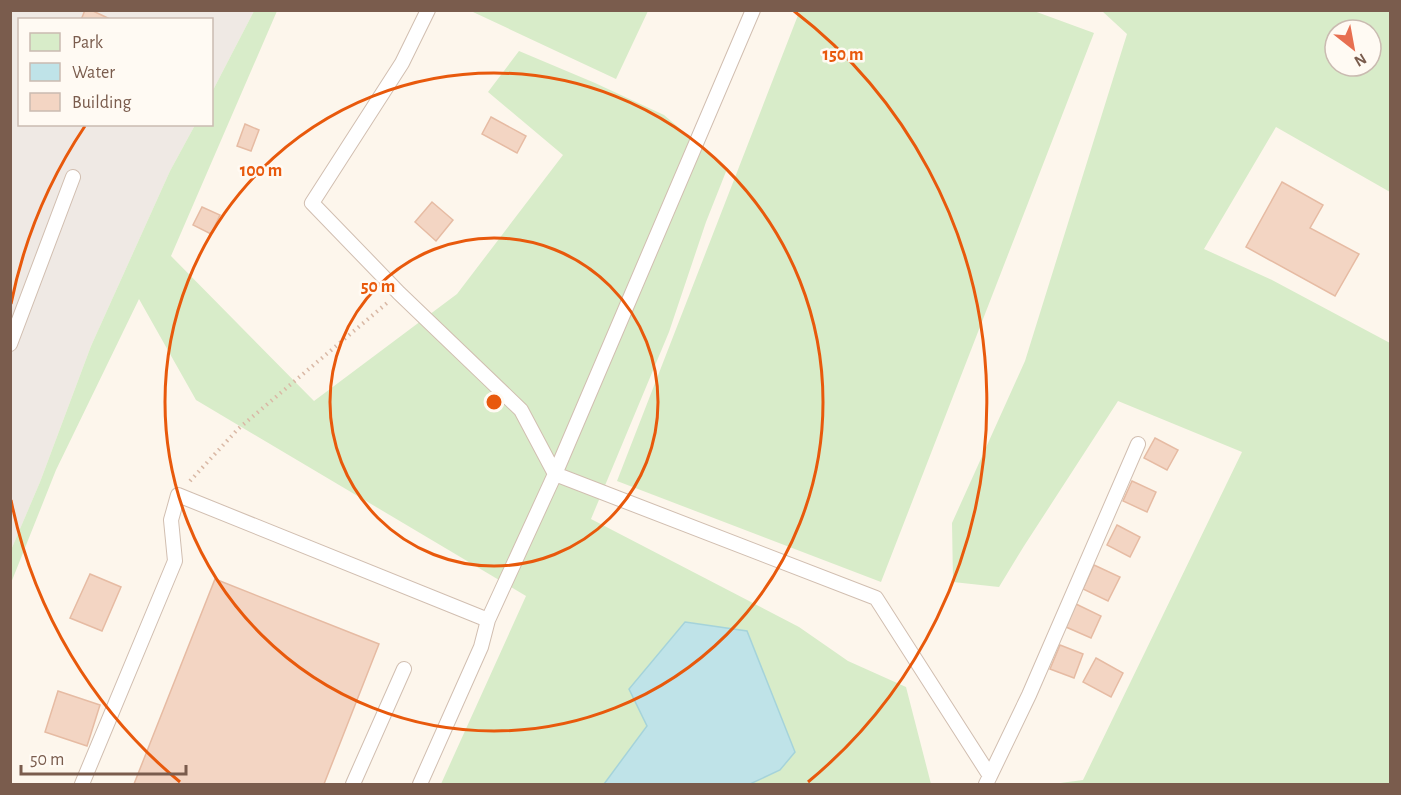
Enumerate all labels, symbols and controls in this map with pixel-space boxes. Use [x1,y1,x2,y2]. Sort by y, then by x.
legend [18,18,213,126]
north arrow [1323,18,1383,78]
text: Park [72,34,104,52]
text: 150 m [823,46,863,64]
text: N [1351,50,1369,70]
text: Water [72,64,115,82]
text: Building [72,94,132,112]
text: 100 m [240,162,282,180]
text: 50 m [361,278,395,296]
centre of rings [484,392,504,412]
scale bar [21,738,186,776]
text: 50 m [30,751,64,769]

